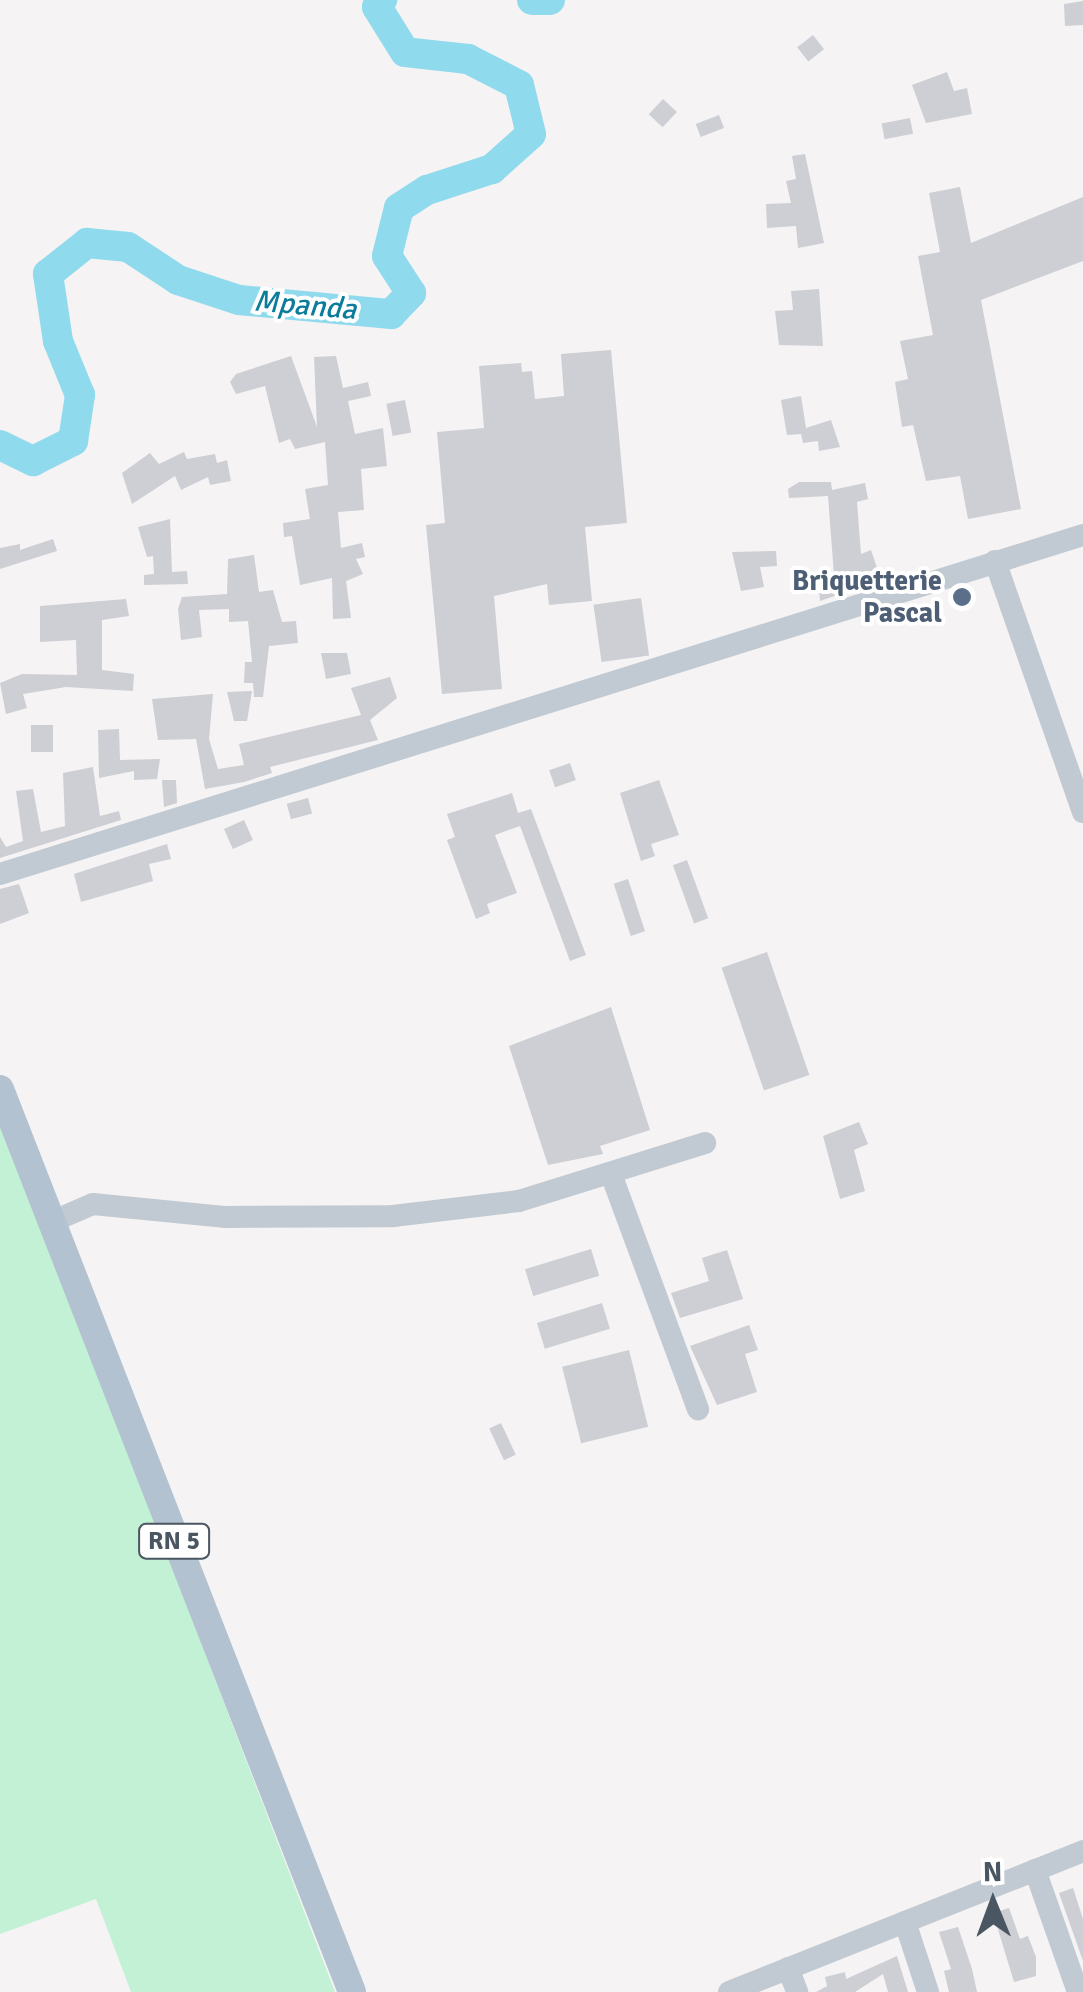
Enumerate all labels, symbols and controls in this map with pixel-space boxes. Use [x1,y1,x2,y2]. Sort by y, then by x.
water label: Mpanda [252,284,358,328]
place label: Briquetterie Pascal [792,564,942,630]
marker: Briquetterie Pascal [951,586,973,608]
road number: RN 5 [136,1521,212,1561]
north arrow [943,1852,1043,1952]
text: N [982,1855,1003,1889]

